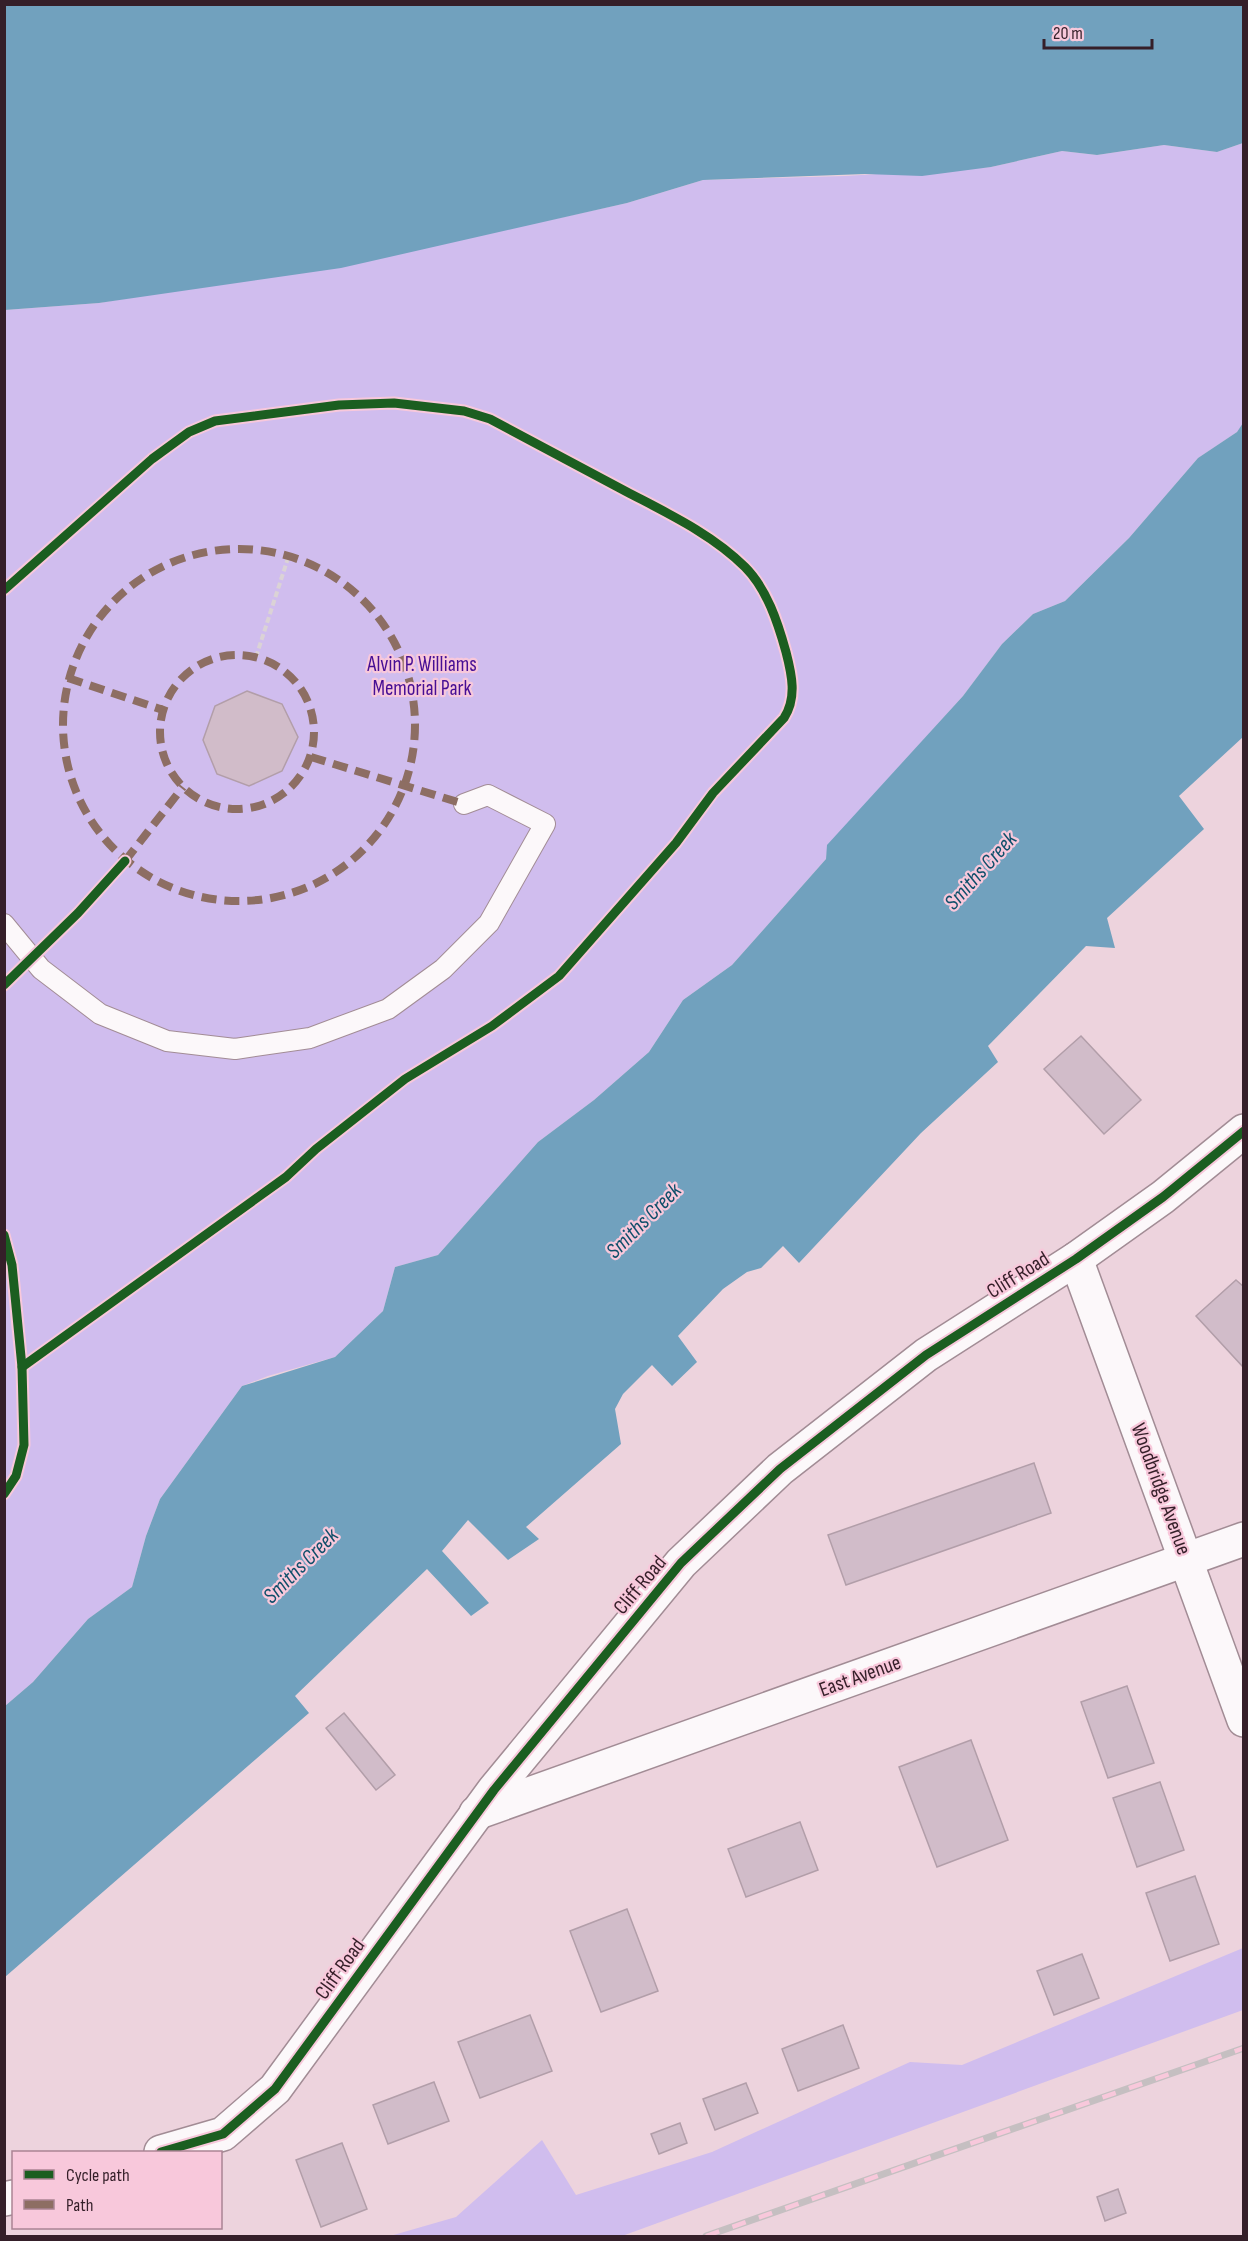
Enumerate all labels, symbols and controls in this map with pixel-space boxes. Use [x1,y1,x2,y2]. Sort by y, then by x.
scale bar [1044,12,1152,50]
text: 20 m [1053,23,1083,44]
park label: Alvin P. Williams Memorial Park [366,652,477,701]
water label: Smiths Creek [939,826,1024,916]
water label: Smiths Creek [601,1177,688,1264]
street label: Cliff Road [982,1246,1054,1304]
street label: Woodbridge Avenue [1126,1420,1196,1558]
water label: Smiths Creek [258,1522,345,1609]
street label: Cliff Road [608,1551,672,1619]
street label: East Avenue [816,1650,904,1702]
street label: Cliff Road [310,1934,370,2004]
legend [12,2151,222,2229]
text: Cycle path [66,2165,130,2186]
text: Path [66,2195,94,2216]

